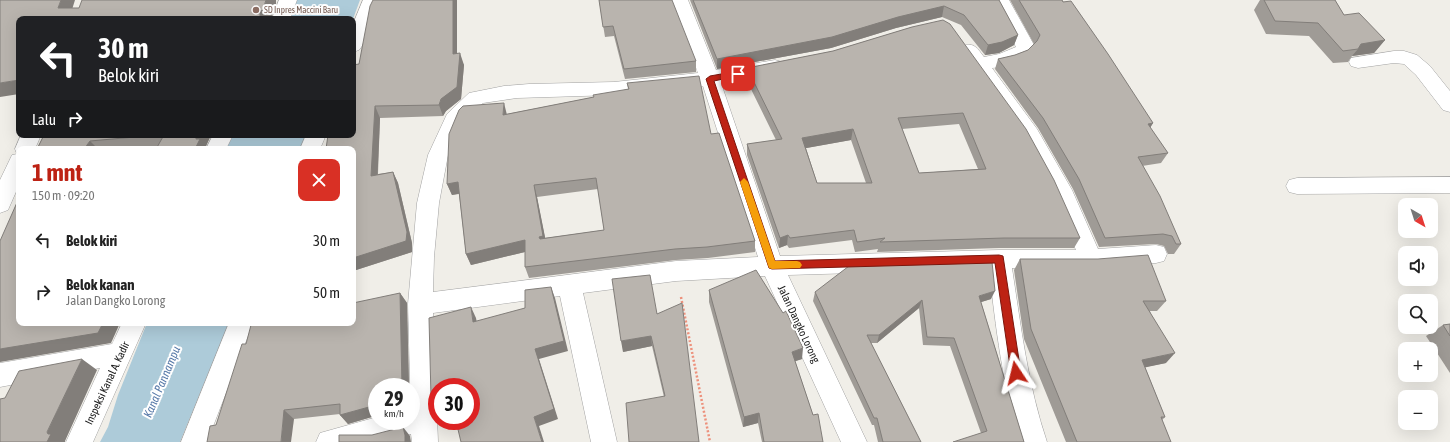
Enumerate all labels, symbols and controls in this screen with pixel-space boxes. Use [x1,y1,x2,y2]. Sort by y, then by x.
marker: SD Inpres Maccini Baru [251,5,261,15]
place label: SD Inpres Maccini Baru [264,5,338,15]
icon: left [32,32,84,84]
text: 30 m [98,32,148,64]
pin [721,57,755,91]
icon: arrive [727,63,749,85]
text: Belok kiri [98,65,159,86]
icon: right [64,108,86,130]
text: Lalu [32,111,56,128]
text: 1 mnt [32,159,82,186]
button: close [298,159,340,201]
text: 150 m · 09:20 [32,188,95,203]
north arrow [1398,198,1438,238]
map controls [1398,198,1438,430]
icon: left [32,229,54,251]
text: Belok kiri [66,232,117,249]
text: 30 m [313,232,340,249]
button: sound [1398,246,1438,286]
text: Belok kanan [66,276,135,293]
icon: right [32,281,54,303]
street label: Jalan Dangko Lorong [776,283,822,365]
text: 50 m [313,284,340,301]
text: Jalan Dangko Lorong [66,293,165,308]
button: search [1398,294,1438,334]
street label: Inspeksi Kanal A. Kadir [82,339,132,426]
button: + [1398,342,1438,382]
water label: Kanal Pannampu [141,344,183,420]
position arrow [995,352,1037,394]
speed limit sign: 30 [428,378,480,430]
text: 29 [385,387,403,410]
button: − [1398,390,1438,430]
text: km/h [384,408,404,419]

